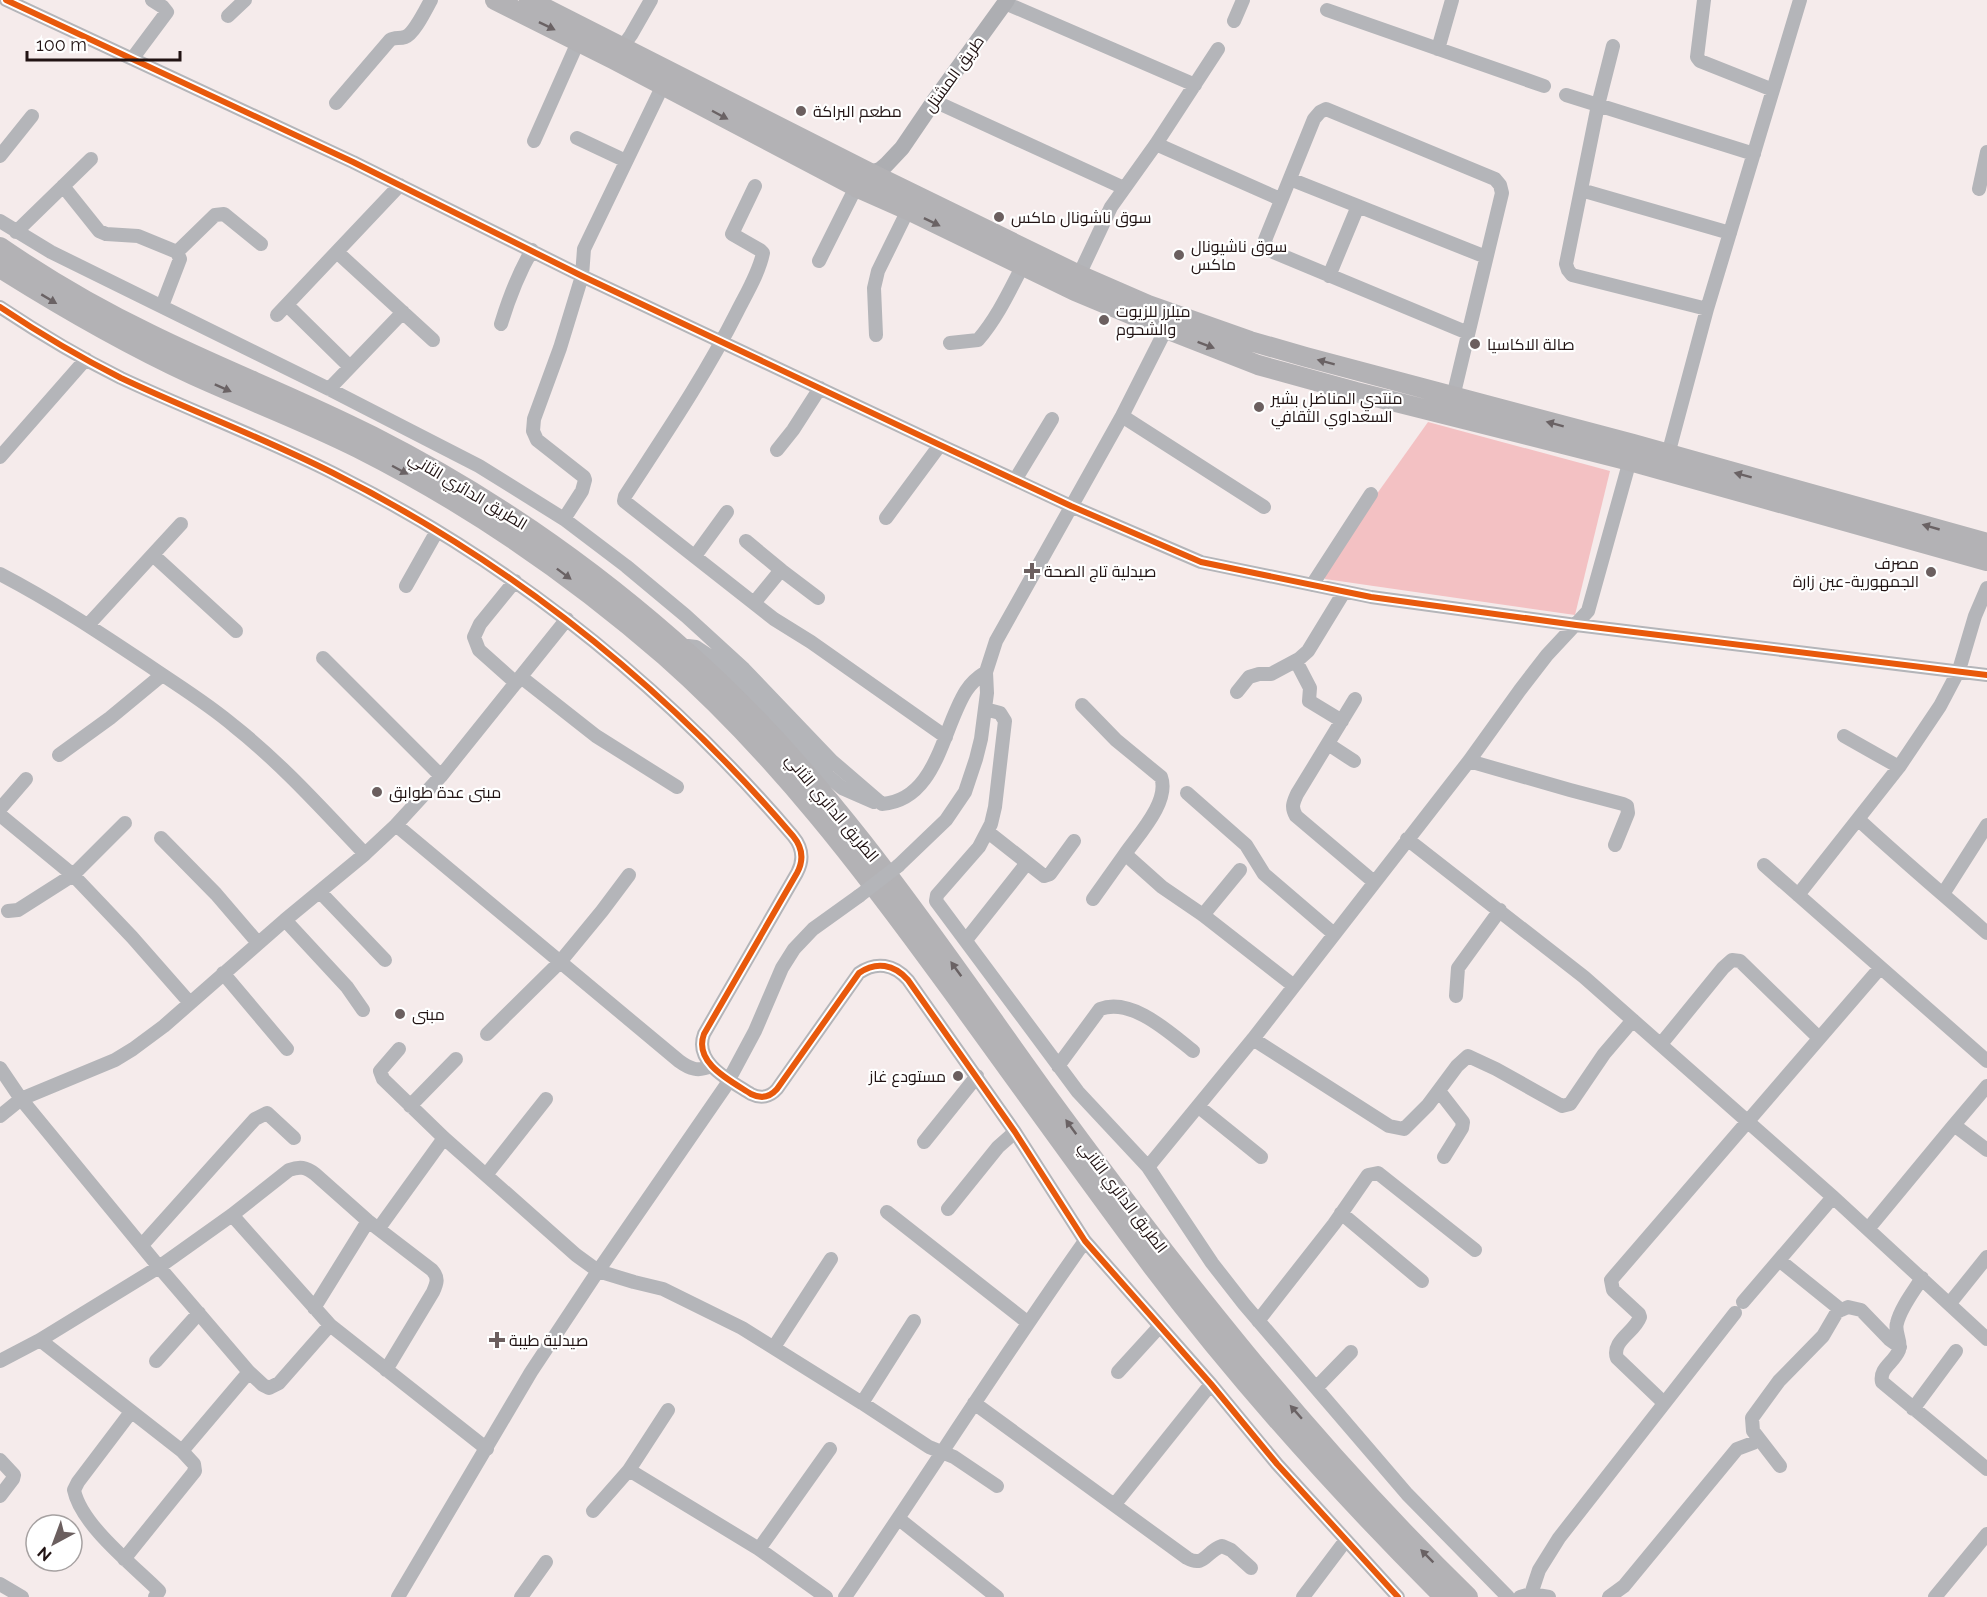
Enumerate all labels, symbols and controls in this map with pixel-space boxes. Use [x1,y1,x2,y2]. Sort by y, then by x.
one-way arrow [539,21,556,31]
scale bar [27,24,180,62]
street label: طريق المشتل [920,32,989,116]
text: 100 m [36,34,87,55]
place label: مطعم البراكة [813,102,902,123]
marker: مطعم البراكة [794,104,808,118]
one-way arrow [712,110,729,120]
place label: سوق ناشونال ماكس [1011,208,1152,228]
marker: سوق ناشونال ماكس [992,210,1006,224]
one-way arrow [924,217,941,226]
place label: سوق ناشيونال ماكس [1191,237,1287,275]
marker: سوق ناشيونال ماكس [1172,248,1186,262]
one-way arrow [41,293,57,304]
place label: ميلرز للزيوت والشحوم [1116,302,1191,341]
marker: ميلرز للزيوت والشحوم [1097,313,1111,327]
place label: صالة الاكاسيا [1487,335,1575,354]
marker: صالة الاكاسيا [1468,337,1482,351]
one-way arrow [1197,340,1215,350]
one-way arrow [1317,357,1335,367]
one-way arrow [214,383,232,393]
place label: منتدي المناضل بشير السعداوي الثقافي [1270,389,1403,430]
marker: منتدي المناضل بشير السعداوي الثقافي [1252,400,1266,414]
one-way arrow [1546,418,1564,428]
street label: الطريق الدائري الثاني [403,448,531,537]
one-way arrow [391,465,408,475]
one-way arrow [1734,470,1752,479]
one-way arrow [1922,522,1940,531]
place label: مصرف الجمهورية-عين زارة [1793,554,1919,592]
place label: صيدلية تاج الصحة [1044,562,1156,583]
marker: صيدلية تاج الصحة [1025,564,1039,578]
marker: مصرف الجمهورية-عين زارة [1924,565,1938,579]
one-way arrow [557,568,572,580]
street label: الطريق الدائري الثاني [778,750,883,868]
place label: مبنى عدة طوابق [389,783,501,803]
marker: مبنى عدة طوابق [370,785,384,799]
one-way arrow [950,962,962,978]
place label: مبنى [412,1005,445,1025]
marker: مبنى [393,1007,407,1021]
place label: مستودع غاز [868,1067,946,1088]
marker: مستودع غاز [951,1069,965,1083]
one-way arrow [1064,1119,1077,1135]
street label: الطريق الدائري الثاني [1072,1137,1171,1259]
place label: صيدلية طيبة [509,1331,588,1350]
marker: صيدلية طيبة [490,1333,504,1347]
one-way arrow [1289,1404,1302,1420]
north arrow [24,1513,84,1573]
text: N [34,1543,55,1565]
one-way arrow [1420,1548,1434,1563]

